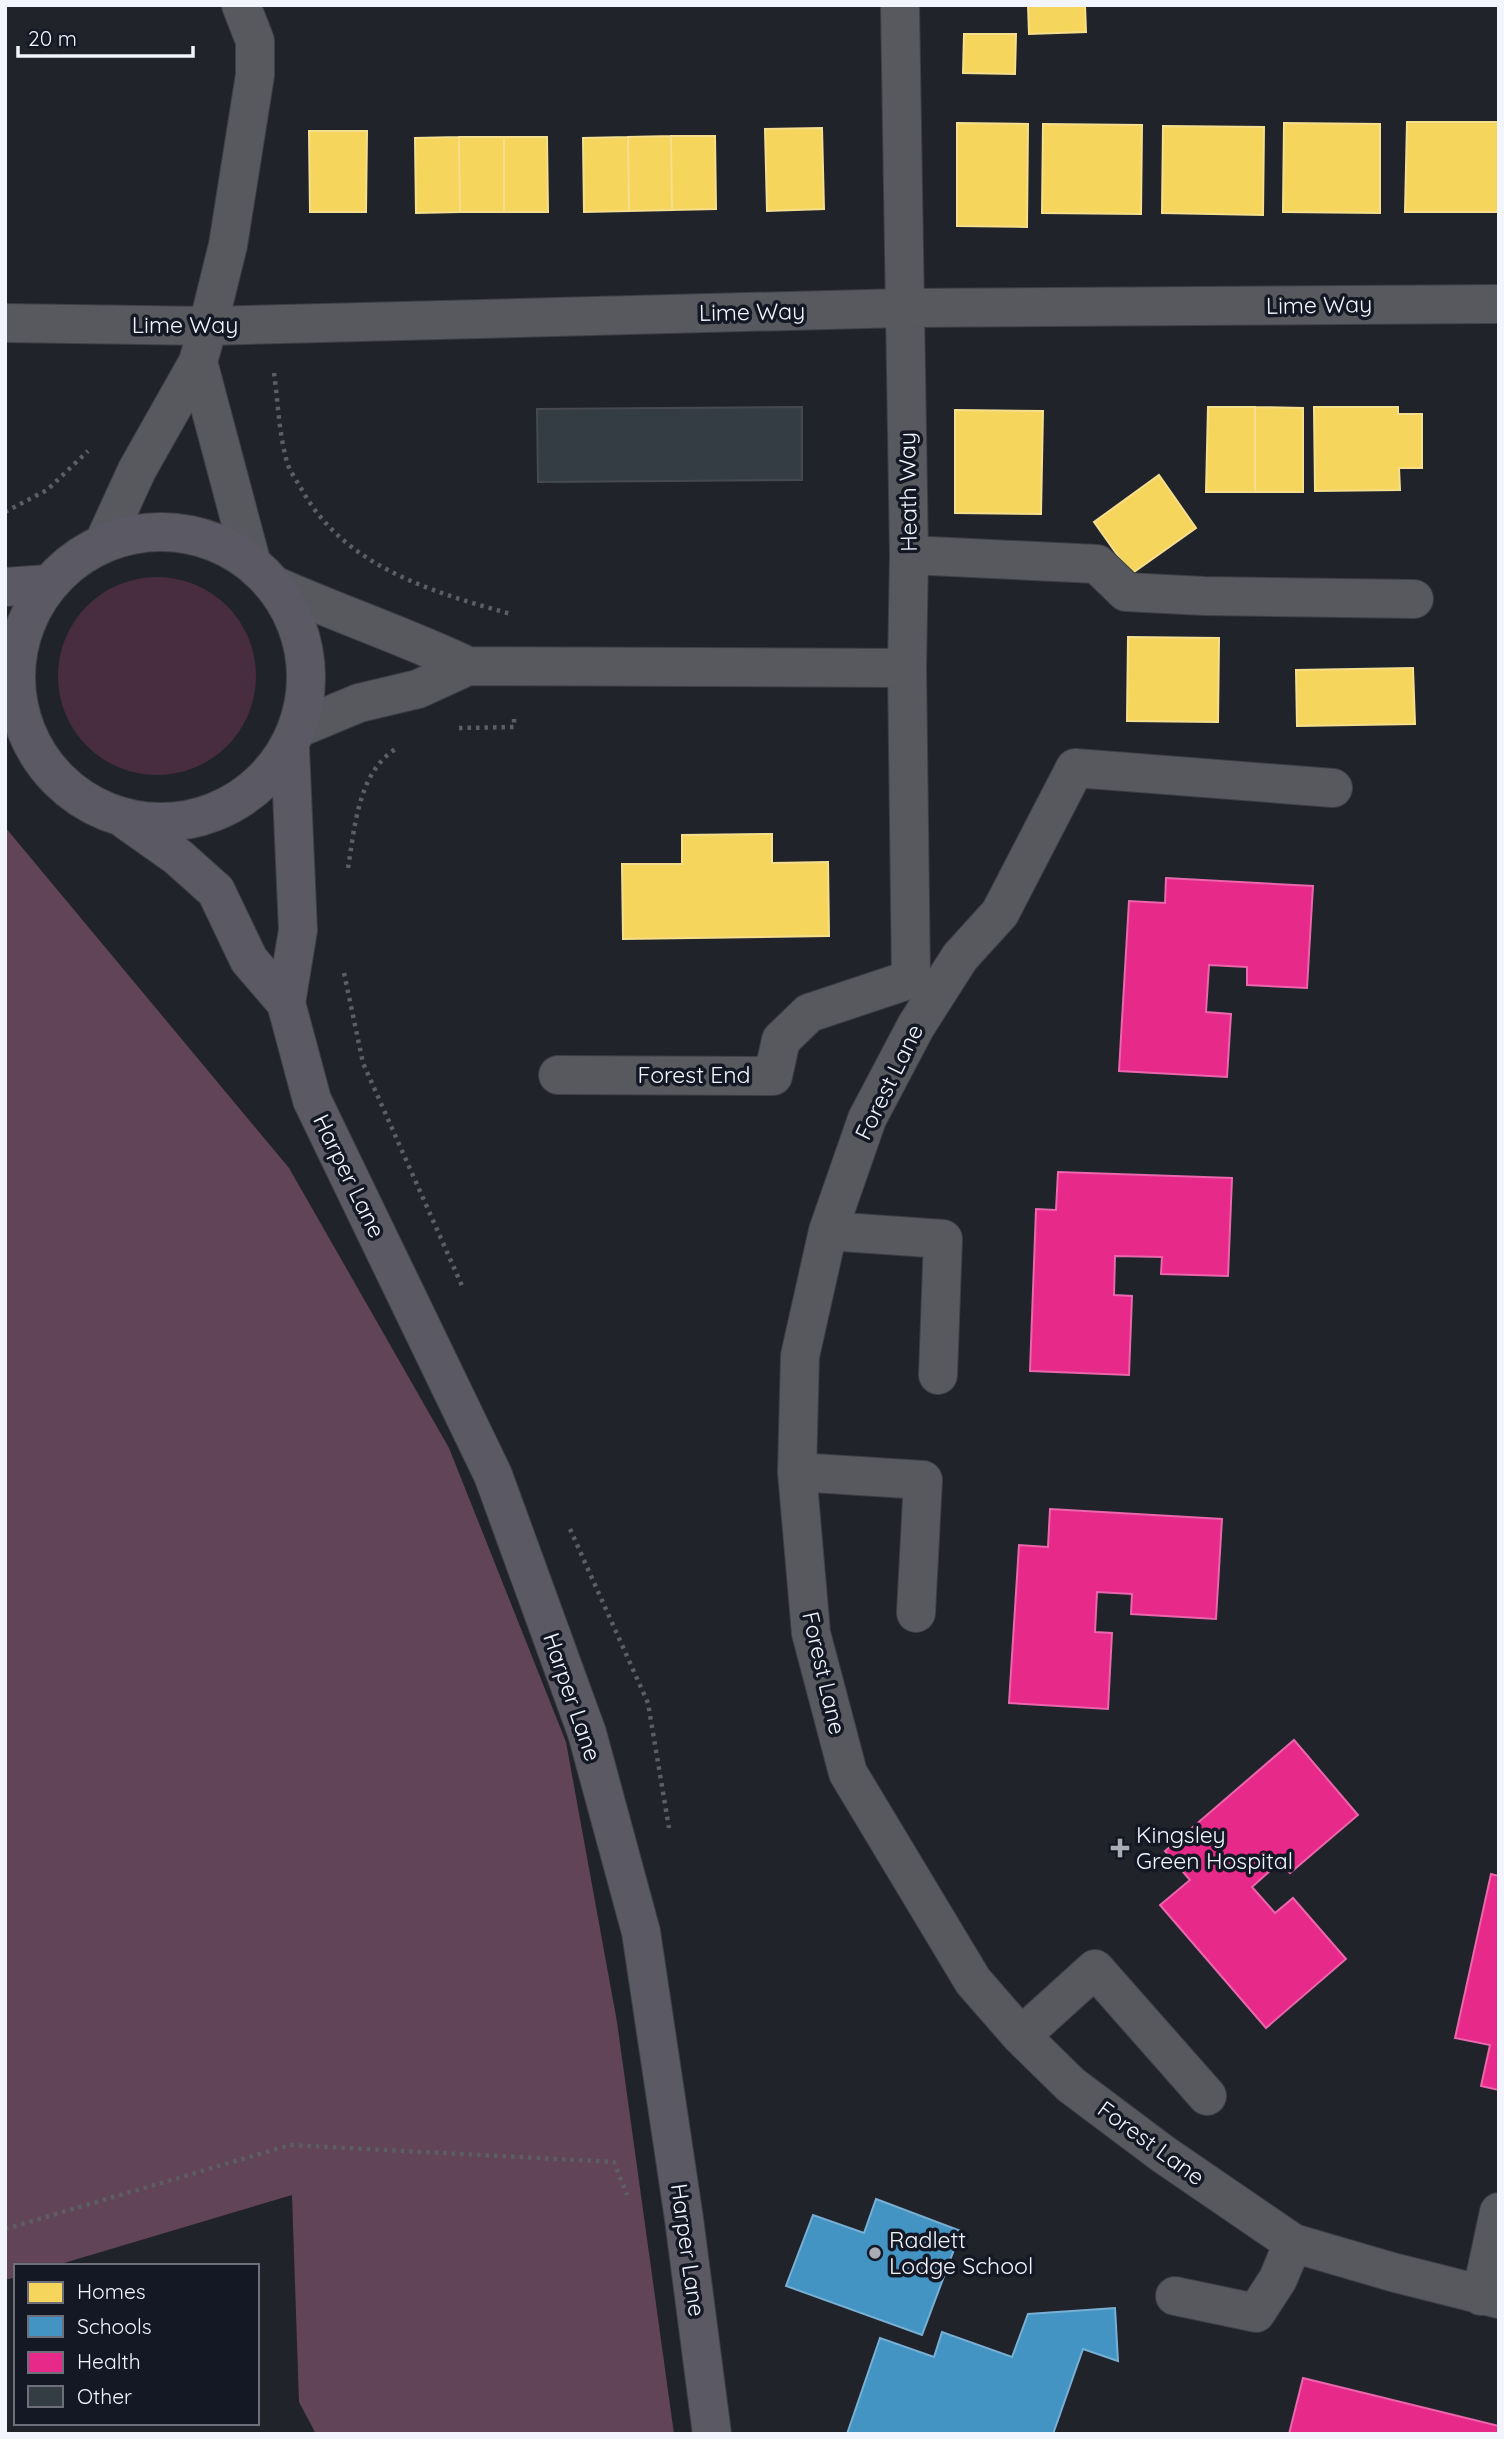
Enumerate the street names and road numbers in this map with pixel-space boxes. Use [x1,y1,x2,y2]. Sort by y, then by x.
street label: Lime Way [1266,289,1372,320]
street label: Lime Way [699,296,805,327]
street label: Lime Way [132,310,238,339]
street label: Heath Way [892,432,923,552]
street label: Forest Lane [848,1019,929,1144]
street label: Forest End [637,1060,751,1089]
street label: Harper Lane [307,1109,392,1242]
street label: Forest Lane [796,1609,853,1737]
street label: Harper Lane [537,1629,608,1765]
street label: Forest Lane [1092,2094,1210,2191]
street label: Harper Lane [665,2182,712,2318]

